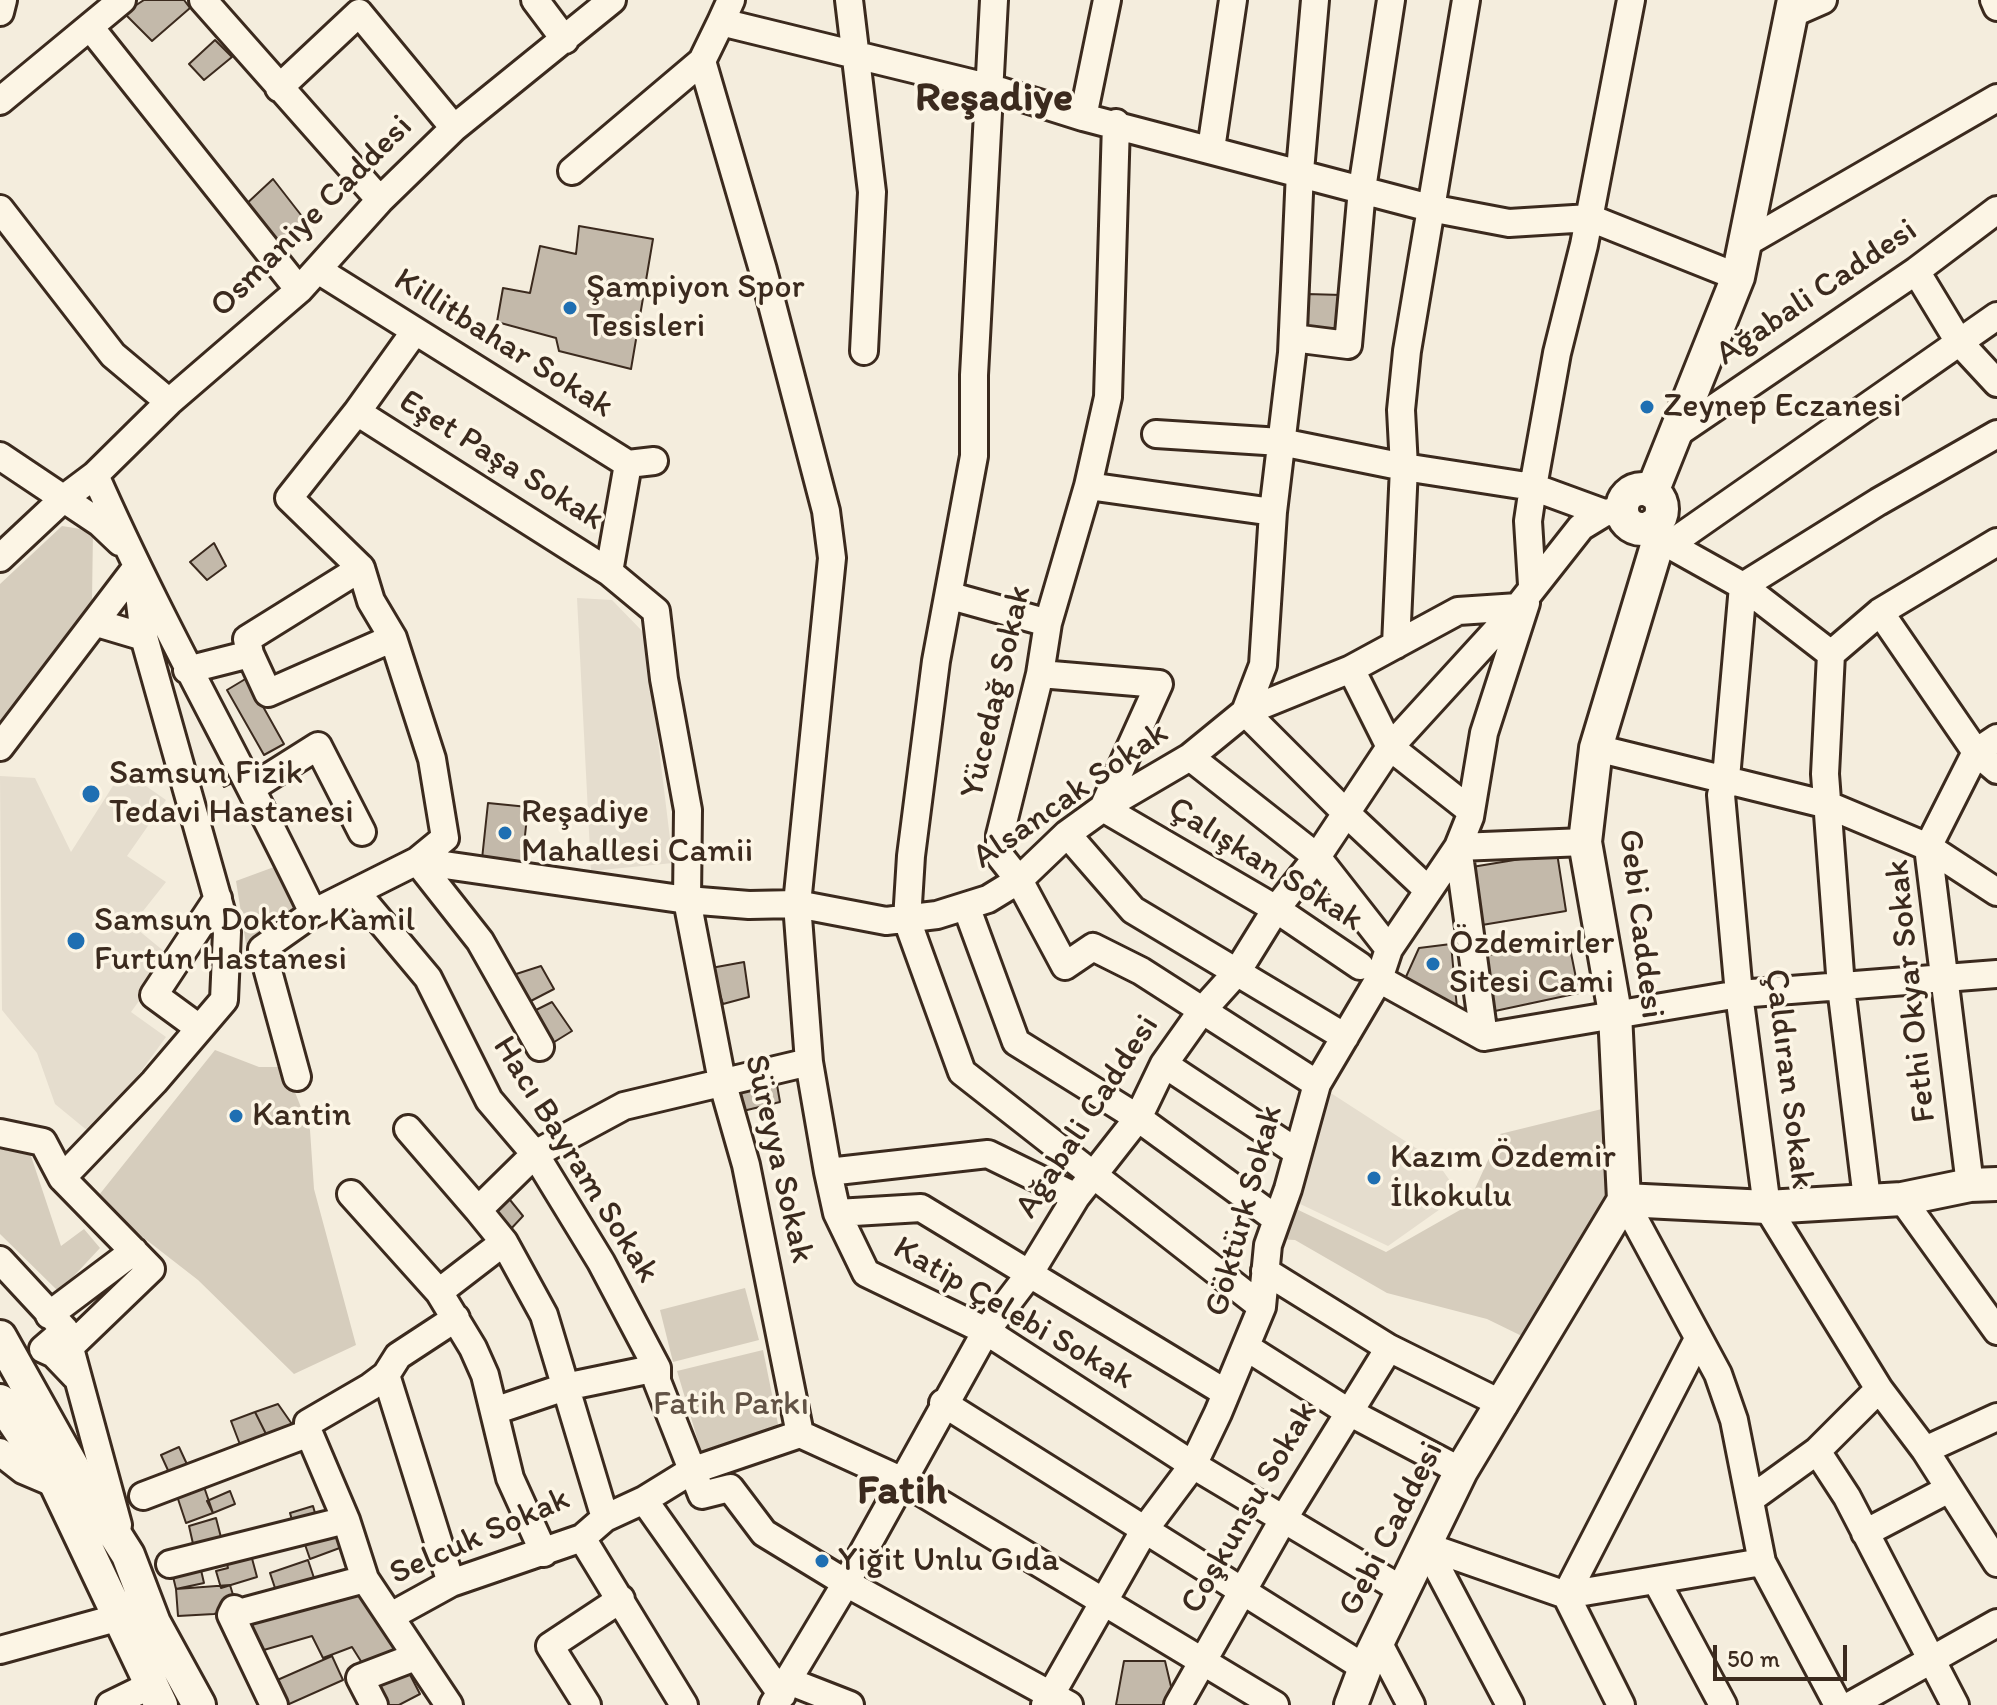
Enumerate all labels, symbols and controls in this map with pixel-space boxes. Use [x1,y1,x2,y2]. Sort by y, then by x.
district label: Reşadiye [915,74,1073,124]
street label: Osmaniye Caddesi [202,107,422,327]
street label: Ağabali Caddesi [1709,211,1925,375]
street label: Killitbahar Sokak [386,260,620,428]
place label: Şampiyon Spor Tesisleri [586,268,804,348]
marker: Şampiyon Spor Tesisleri [561,299,579,317]
street label: Eşet Paşa Sokak [391,382,611,540]
place label: Zeynep Eczanesi [1663,387,1902,427]
marker: Zeynep Eczanesi [1638,398,1656,416]
street label: Yücedağ Sokak [953,582,1041,802]
street label: Alsancak Sokak [965,714,1177,878]
place label: Samsun Fizik Tedavi Hastanesi [109,754,354,834]
marker: Samsun Fizik Tedavi Hastanesi [80,783,102,805]
street label: Çalışkan Sokak [1160,789,1370,941]
place label: Reşadiye Mahallesi Camii [521,793,753,872]
marker: Reşadiye Mahallesi Camii [496,824,514,842]
street label: Gebi Caddesi [1608,827,1672,1021]
street label: Fethi Okyar Sokak [1878,857,1946,1125]
place label: Samsun Doktor Kamil Furtun Hastanesi [94,901,415,980]
place label: Özdemirler Sitesi Cami [1449,924,1614,1004]
marker: Samsun Doktor Kamil Furtun Hastanesi [65,930,87,952]
marker: Özdemirler Sitesi Cami [1424,955,1442,973]
street label: Çaldıran Sokak [1754,967,1822,1191]
street label: Ağabali Caddesi [1007,1008,1169,1226]
street label: Hacı Bayram Sokak [483,1029,667,1291]
street label: Süreyya Sokak [734,1051,822,1267]
place label: Kantin [252,1096,351,1136]
street label: Göktürk Sokak [1197,1101,1293,1321]
marker: Kantin [227,1107,245,1125]
place label: Kazım Özdemir İlkokulu [1390,1138,1616,1218]
marker: Kazım Özdemir İlkokulu [1365,1169,1383,1187]
street label: Katip Çelebi Sokak [885,1229,1141,1399]
park label: Fatih Parkı [653,1385,809,1425]
street label: Coşkunsu Sokak [1173,1394,1327,1622]
street label: Gebi Caddesi [1331,1435,1453,1623]
district label: Fatih [857,1467,947,1517]
street label: Selcuk Sokak [384,1479,576,1595]
place label: Yiğit Unlu Gıda [838,1541,1059,1581]
marker: Yiğit Unlu Gıda [813,1552,831,1570]
scale bar [1717,1629,1851,1679]
text: 50 m [1727,1644,1780,1673]

